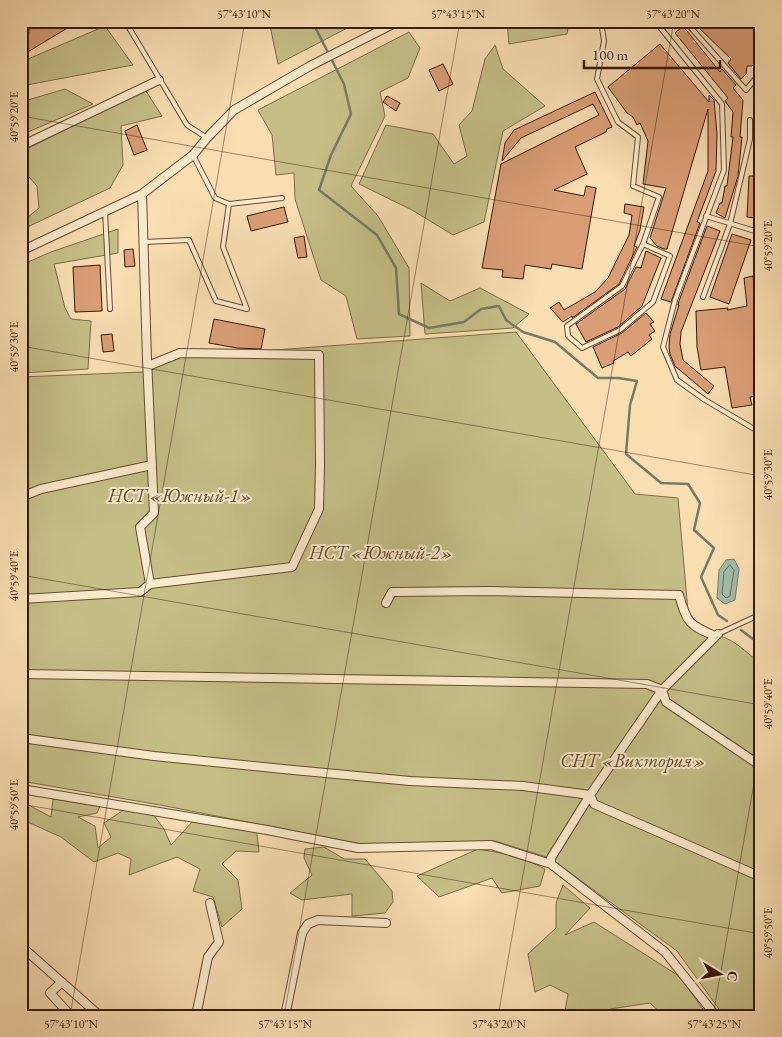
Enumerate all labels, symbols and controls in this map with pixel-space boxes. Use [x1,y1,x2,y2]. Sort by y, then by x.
text: 57°43'10"N [217,6,271,22]
text: 57°43'15"N [431,6,485,22]
text: 57°43'20"N [646,6,700,22]
scale bar [584,38,721,70]
text: 100 m [592,45,629,64]
text: 40°59'20"E [6,91,22,143]
text: 40°59'20"E [760,220,776,272]
text: 40°59'30"E [6,321,22,373]
text: 40°59'30"E [760,449,776,501]
park label: НСТ «Южный-1» [107,483,252,508]
park label: НСТ «Южный-2» [308,540,453,565]
text: 40°59'40"E [6,550,22,602]
text: 40°59'40"E [760,678,776,730]
park label: СНТ «Виктория» [560,748,706,773]
text: 40°59'50"E [6,779,22,831]
text: 40°59'50"E [760,907,776,959]
north arrow [694,950,744,1000]
text: С [723,970,743,983]
text: 57°43'10"N [44,1016,98,1032]
text: 57°43'15"N [258,1016,312,1032]
text: 57°43'20"N [472,1016,526,1032]
text: 57°43'25"N [687,1016,741,1032]

